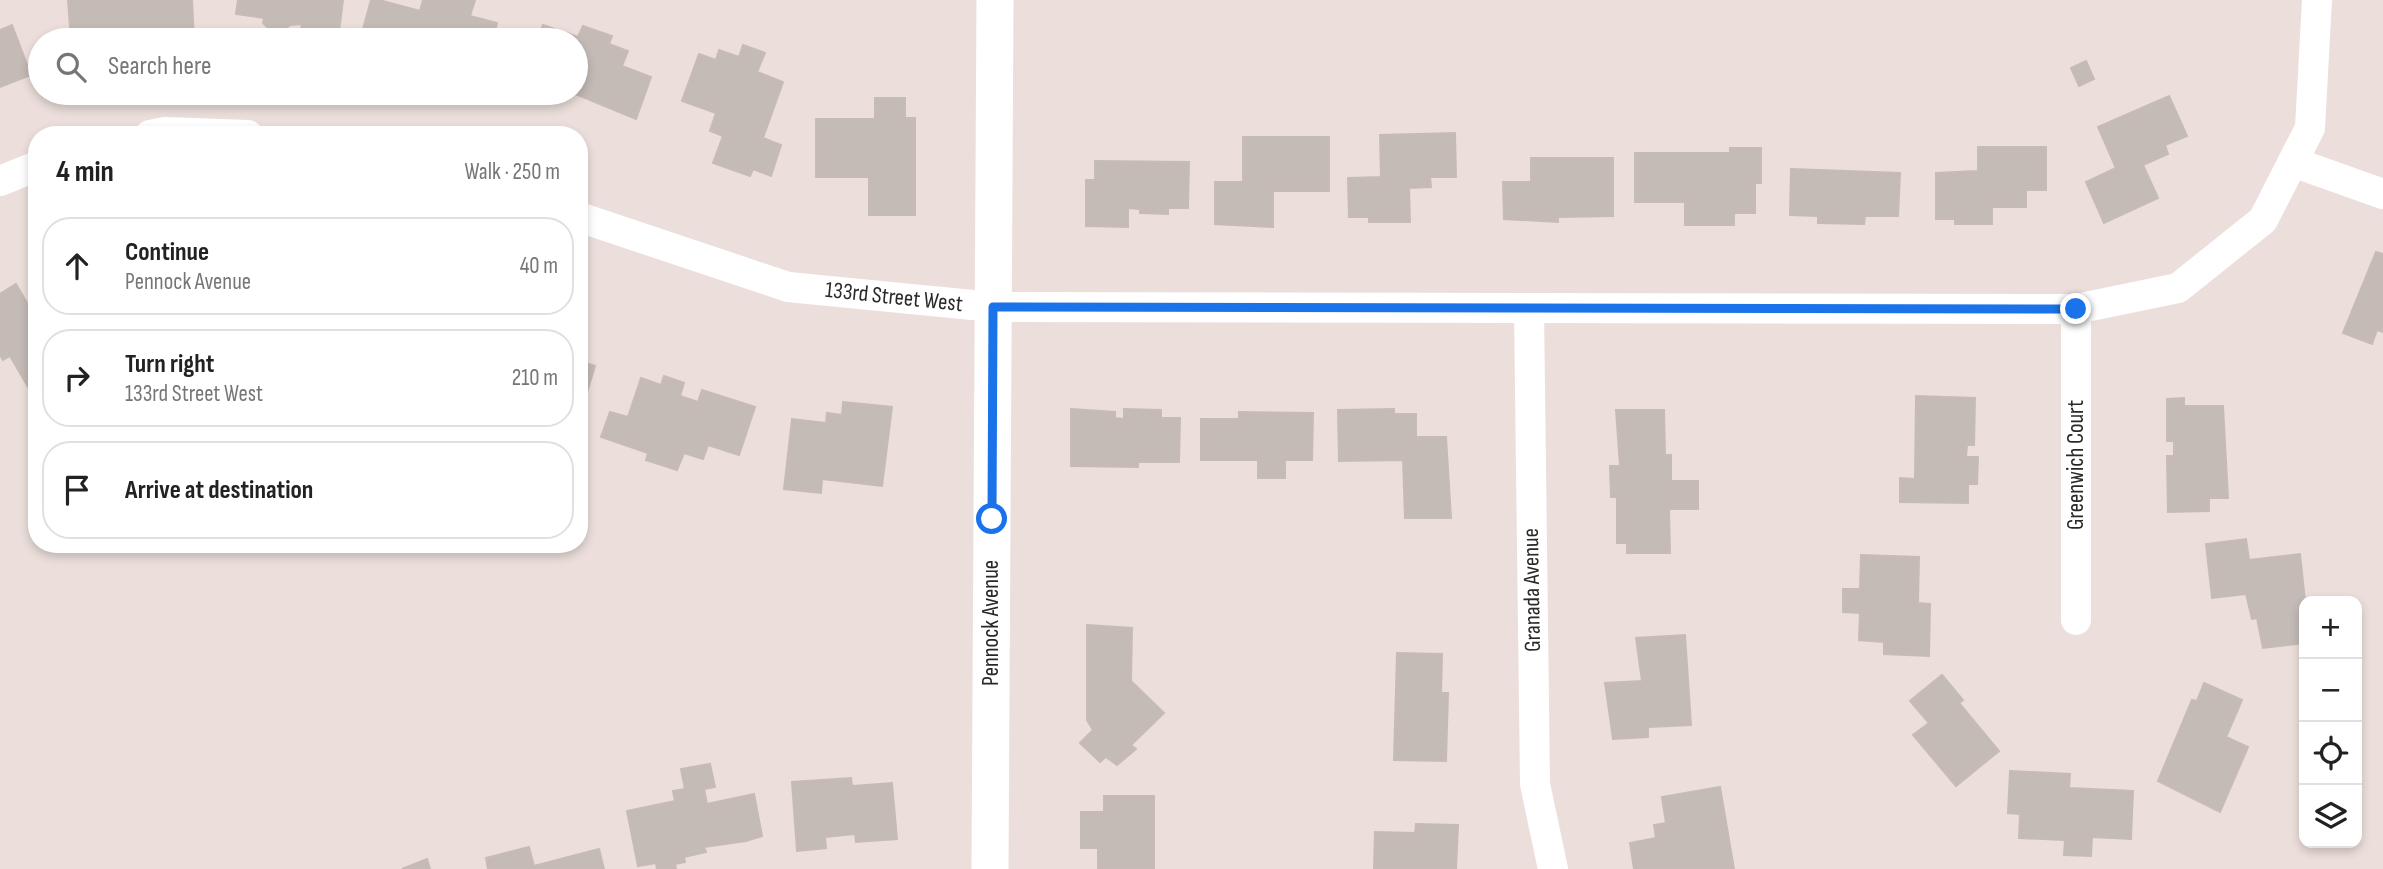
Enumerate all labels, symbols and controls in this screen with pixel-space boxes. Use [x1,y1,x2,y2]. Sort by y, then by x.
search box [28,28,588,105]
icon: search [52,48,90,86]
text: Search here [108,51,211,82]
text: 4 min [56,154,114,190]
text: Walk · 250 m [464,158,560,186]
text: Continue [125,237,209,268]
icon: ahead [58,247,96,285]
text: 40 m [520,252,558,280]
text: Pennock Avenue [125,268,251,296]
street label: 133rd Street West [824,276,964,318]
route end [2060,293,2091,324]
text: Turn right [125,349,214,380]
icon: right [58,359,96,397]
text: 210 m [512,364,558,392]
text: 133rd Street West [125,380,263,408]
street label: Greenwich Court [2062,400,2090,530]
icon: arrive [58,471,96,509]
text: Arrive at destination [125,475,313,506]
route start [976,503,1007,534]
street label: Granada Avenue [1517,528,1547,652]
street label: Pennock Avenue [977,560,1005,686]
map controls [2299,596,2362,848]
button: + [2299,596,2362,659]
button: − [2299,659,2362,722]
button: locate [2299,722,2362,785]
button: layers [2299,785,2362,848]

